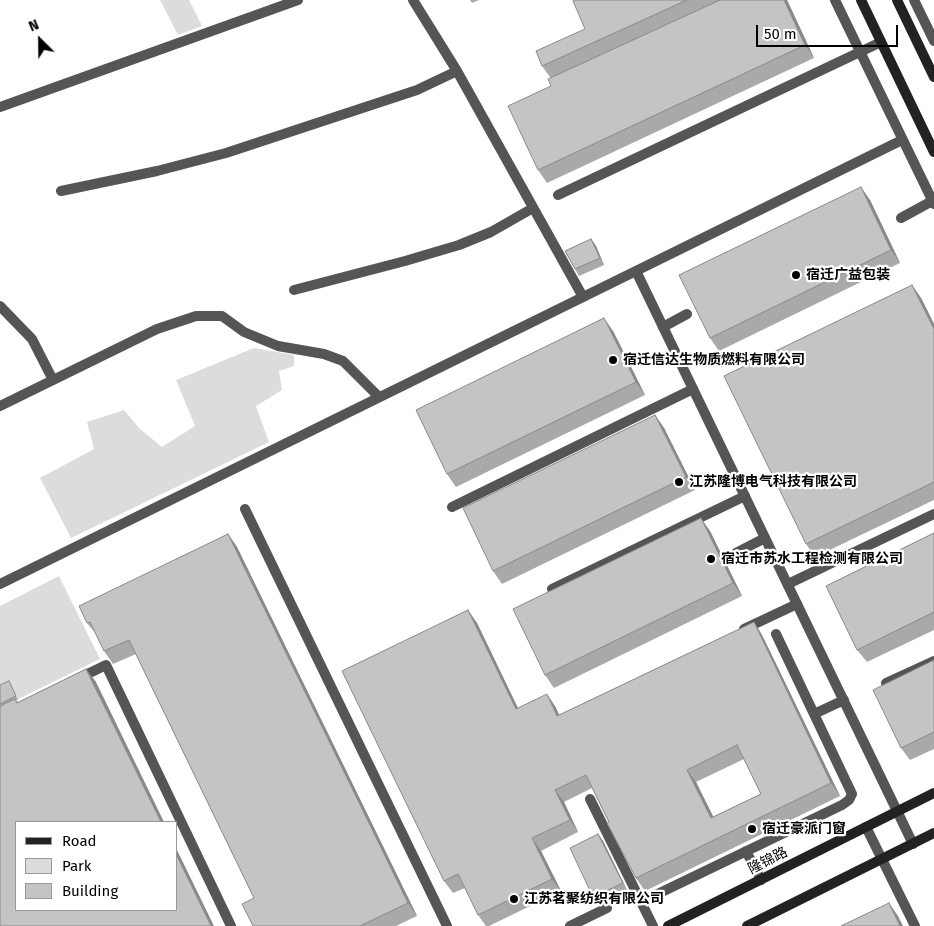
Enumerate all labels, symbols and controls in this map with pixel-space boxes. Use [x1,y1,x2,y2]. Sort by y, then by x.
north arrow [15,15,65,65]
scale bar [759,15,902,47]
text: N [26,16,42,35]
text: 50 m [764,25,797,43]
place label: 宿迁广益包装 [806,267,890,283]
marker: 宿迁广益包装 [790,269,802,281]
place label: 宿迁信达生物质燃料有限公司 [623,352,805,368]
marker: 宿迁信达生物质燃料有限公司 [607,354,619,366]
place label: 江苏隆博电气科技有限公司 [689,474,857,490]
marker: 江苏隆博电气科技有限公司 [673,476,685,488]
place label: 宿迁市苏水工程检测有限公司 [721,551,903,567]
marker: 宿迁市苏水工程检测有限公司 [705,553,717,565]
legend [15,821,178,911]
place label: 宿迁豪派门窗 [762,821,846,837]
marker: 宿迁豪派门窗 [746,823,758,835]
text: Road [62,832,97,850]
street label: 隆锦路 [745,844,791,878]
text: Park [62,857,92,875]
text: Building [62,882,118,900]
place label: 江苏茗聚纺织有限公司 [524,891,664,907]
marker: 江苏茗聚纺织有限公司 [508,893,520,905]

